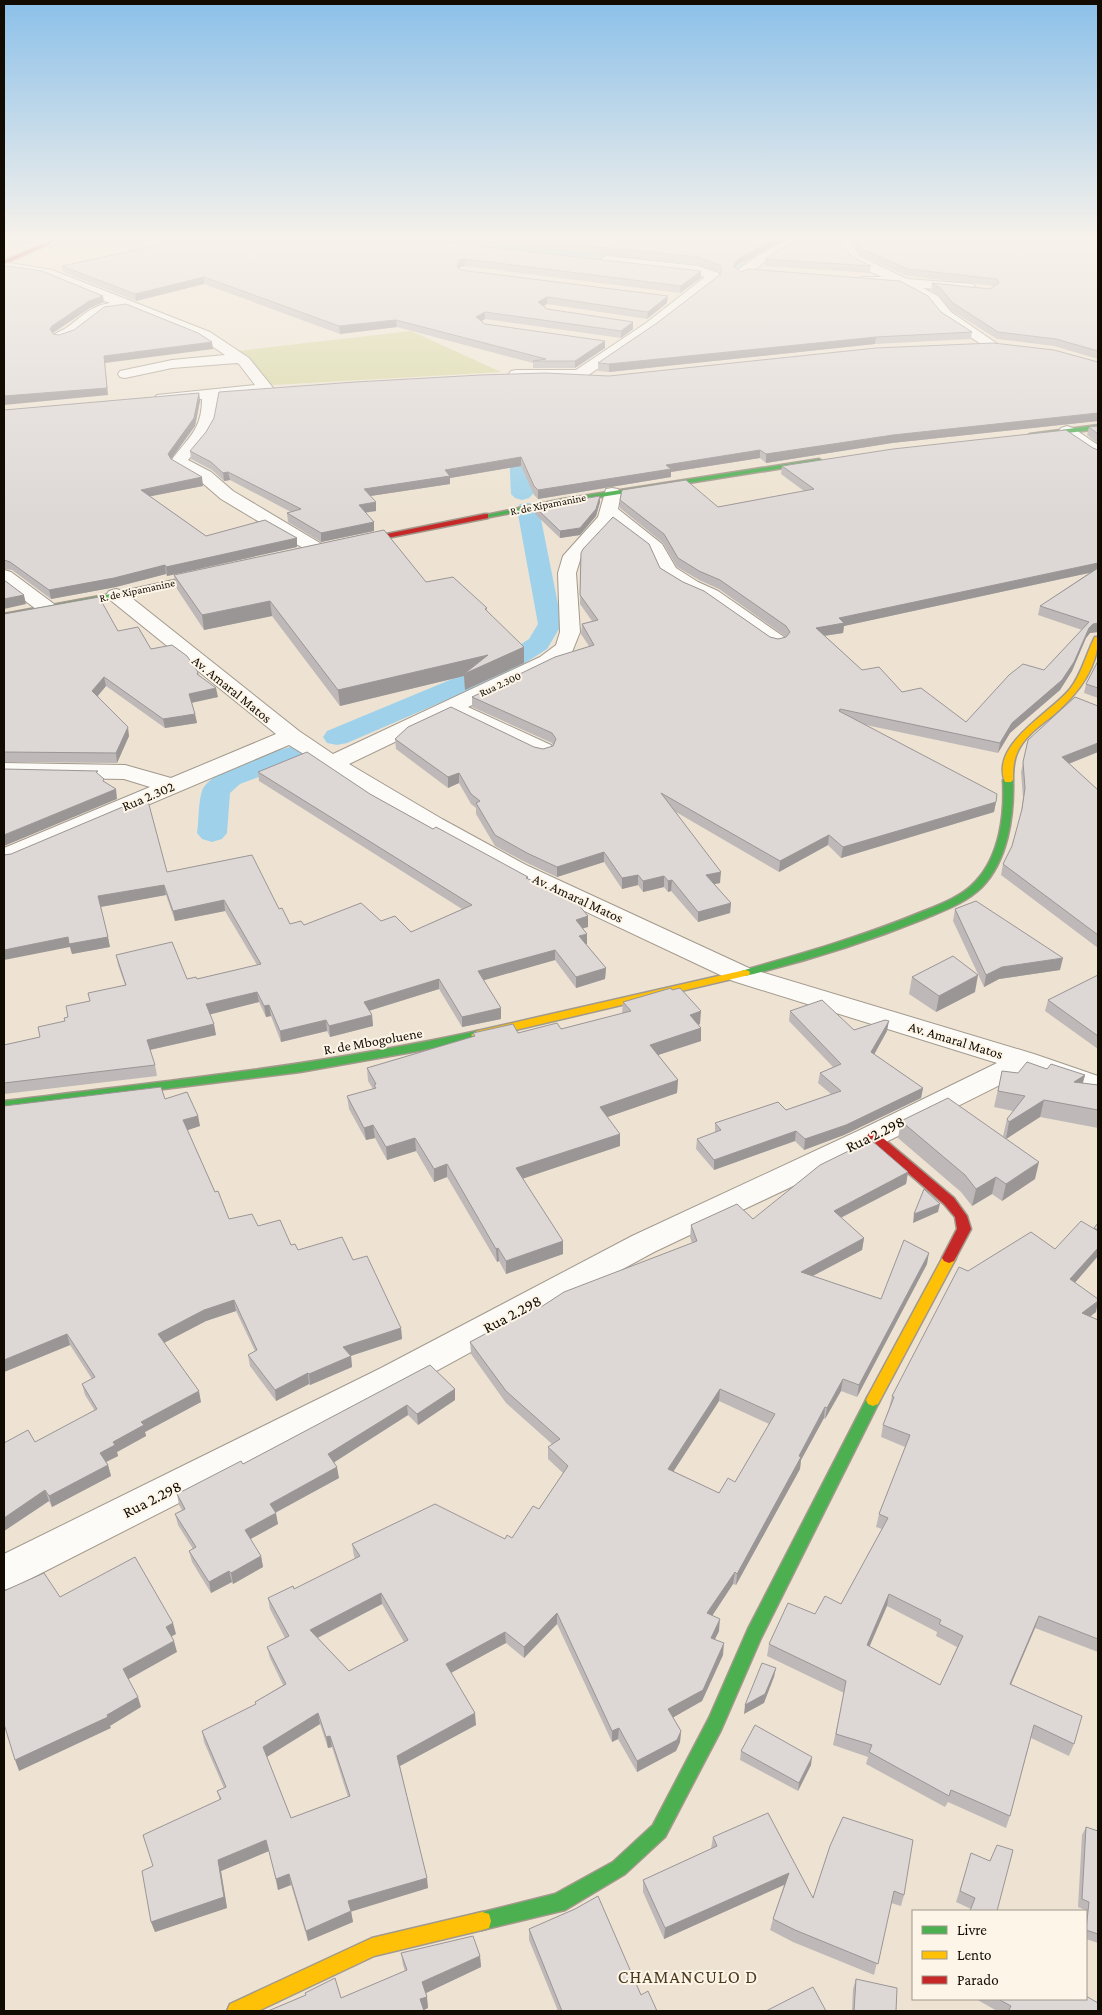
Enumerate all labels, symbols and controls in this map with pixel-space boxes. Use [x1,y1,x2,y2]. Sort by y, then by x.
street label: R. de Xipamanine [509,491,587,518]
street label: R. de Xipamanine [98,576,176,605]
street label: Av. Amaral Matos [189,652,275,726]
street label: Rua 2.300 [477,669,523,699]
street label: Rua 2.302 [120,778,177,814]
street label: Av. Amaral Matos [530,870,626,926]
street label: Av. Amaral Matos [907,1018,1005,1062]
street label: R. de Mbogoluene [322,1024,424,1058]
street label: Rua 2.298 [843,1113,907,1155]
street label: Rua 2.298 [480,1292,544,1336]
street label: Rua 2.298 [120,1477,184,1521]
legend [912,1910,1087,2000]
text: Livre [957,1922,987,1938]
text: Lento [957,1947,991,1963]
district label: CHAMANCULO D [618,1967,758,1987]
text: Parado [957,1972,999,1988]

